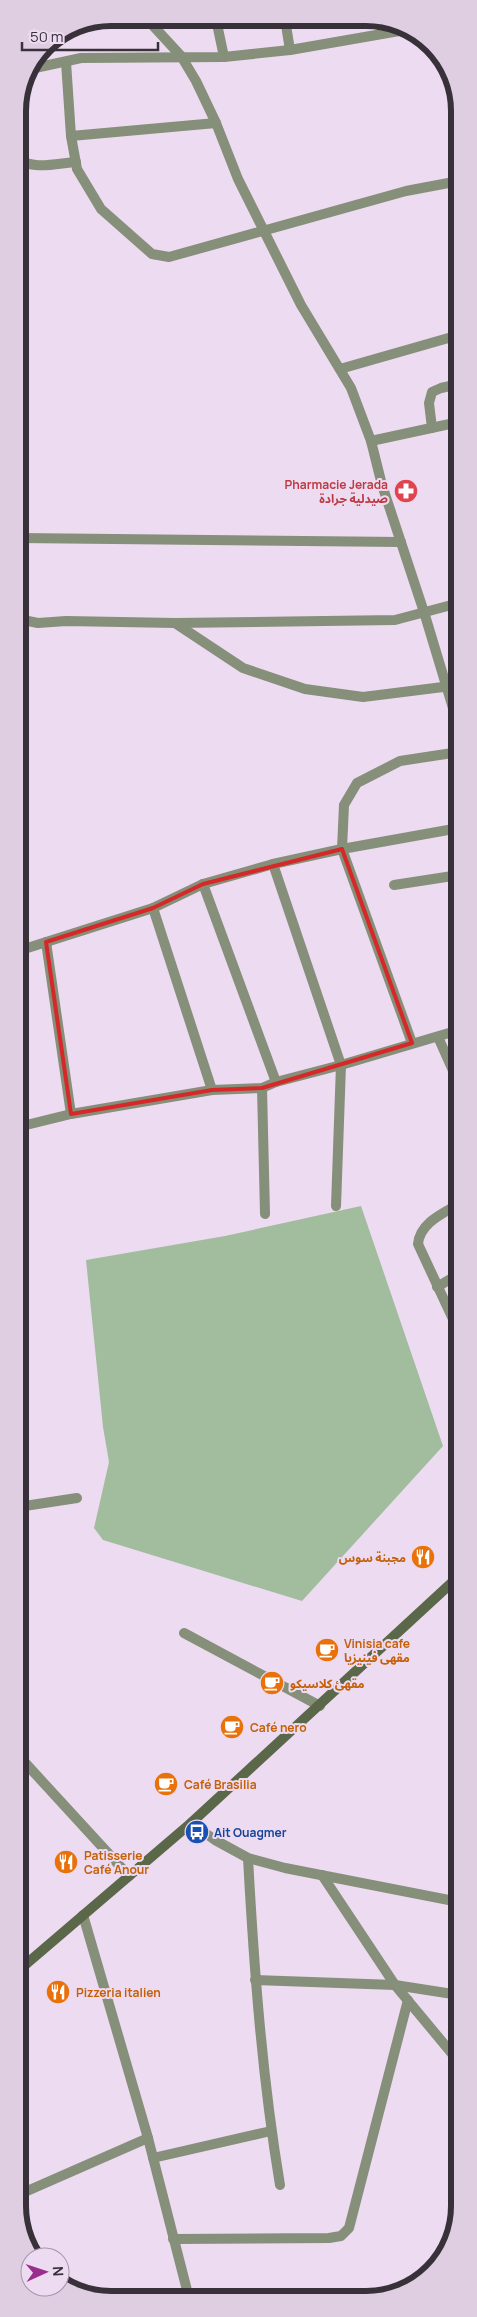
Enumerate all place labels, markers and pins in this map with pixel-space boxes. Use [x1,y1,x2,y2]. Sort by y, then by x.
place label: Pharmacie Jerada صيدلية جرادة [285,476,388,507]
pharmacy icon: Pharmacie Jerada صيدلية جرادة [393,478,419,504]
restaurant icon: مجبنة سوس [410,1544,436,1570]
place label: مجبنة سوس [339,1549,406,1566]
place label: Vinisia cafe مقهى فينيزيا [344,1635,410,1666]
cafe icon: Vinisia cafe مقهى فينيزيا [314,1637,340,1663]
cafe icon: مقهئ كلاسيكو [259,1670,285,1696]
place label: مقهئ كلاسيكو [290,1675,365,1692]
cafe icon: Café nero [219,1714,245,1740]
place label: Café nero [250,1719,307,1736]
cafe icon: Café Brasilia [153,1771,179,1797]
place label: Café Brasilia [184,1776,257,1793]
bus stop icon: Ait Ouagmer [184,1819,210,1845]
place label: Ait Ouagmer [214,1824,287,1841]
place label: Patisserie Café Anour [84,1847,149,1878]
restaurant icon: Patisserie Café Anour [53,1849,79,1875]
restaurant icon: Pizzeria italien [45,1979,71,2005]
place label: Pizzeria italien [76,1984,161,2001]

